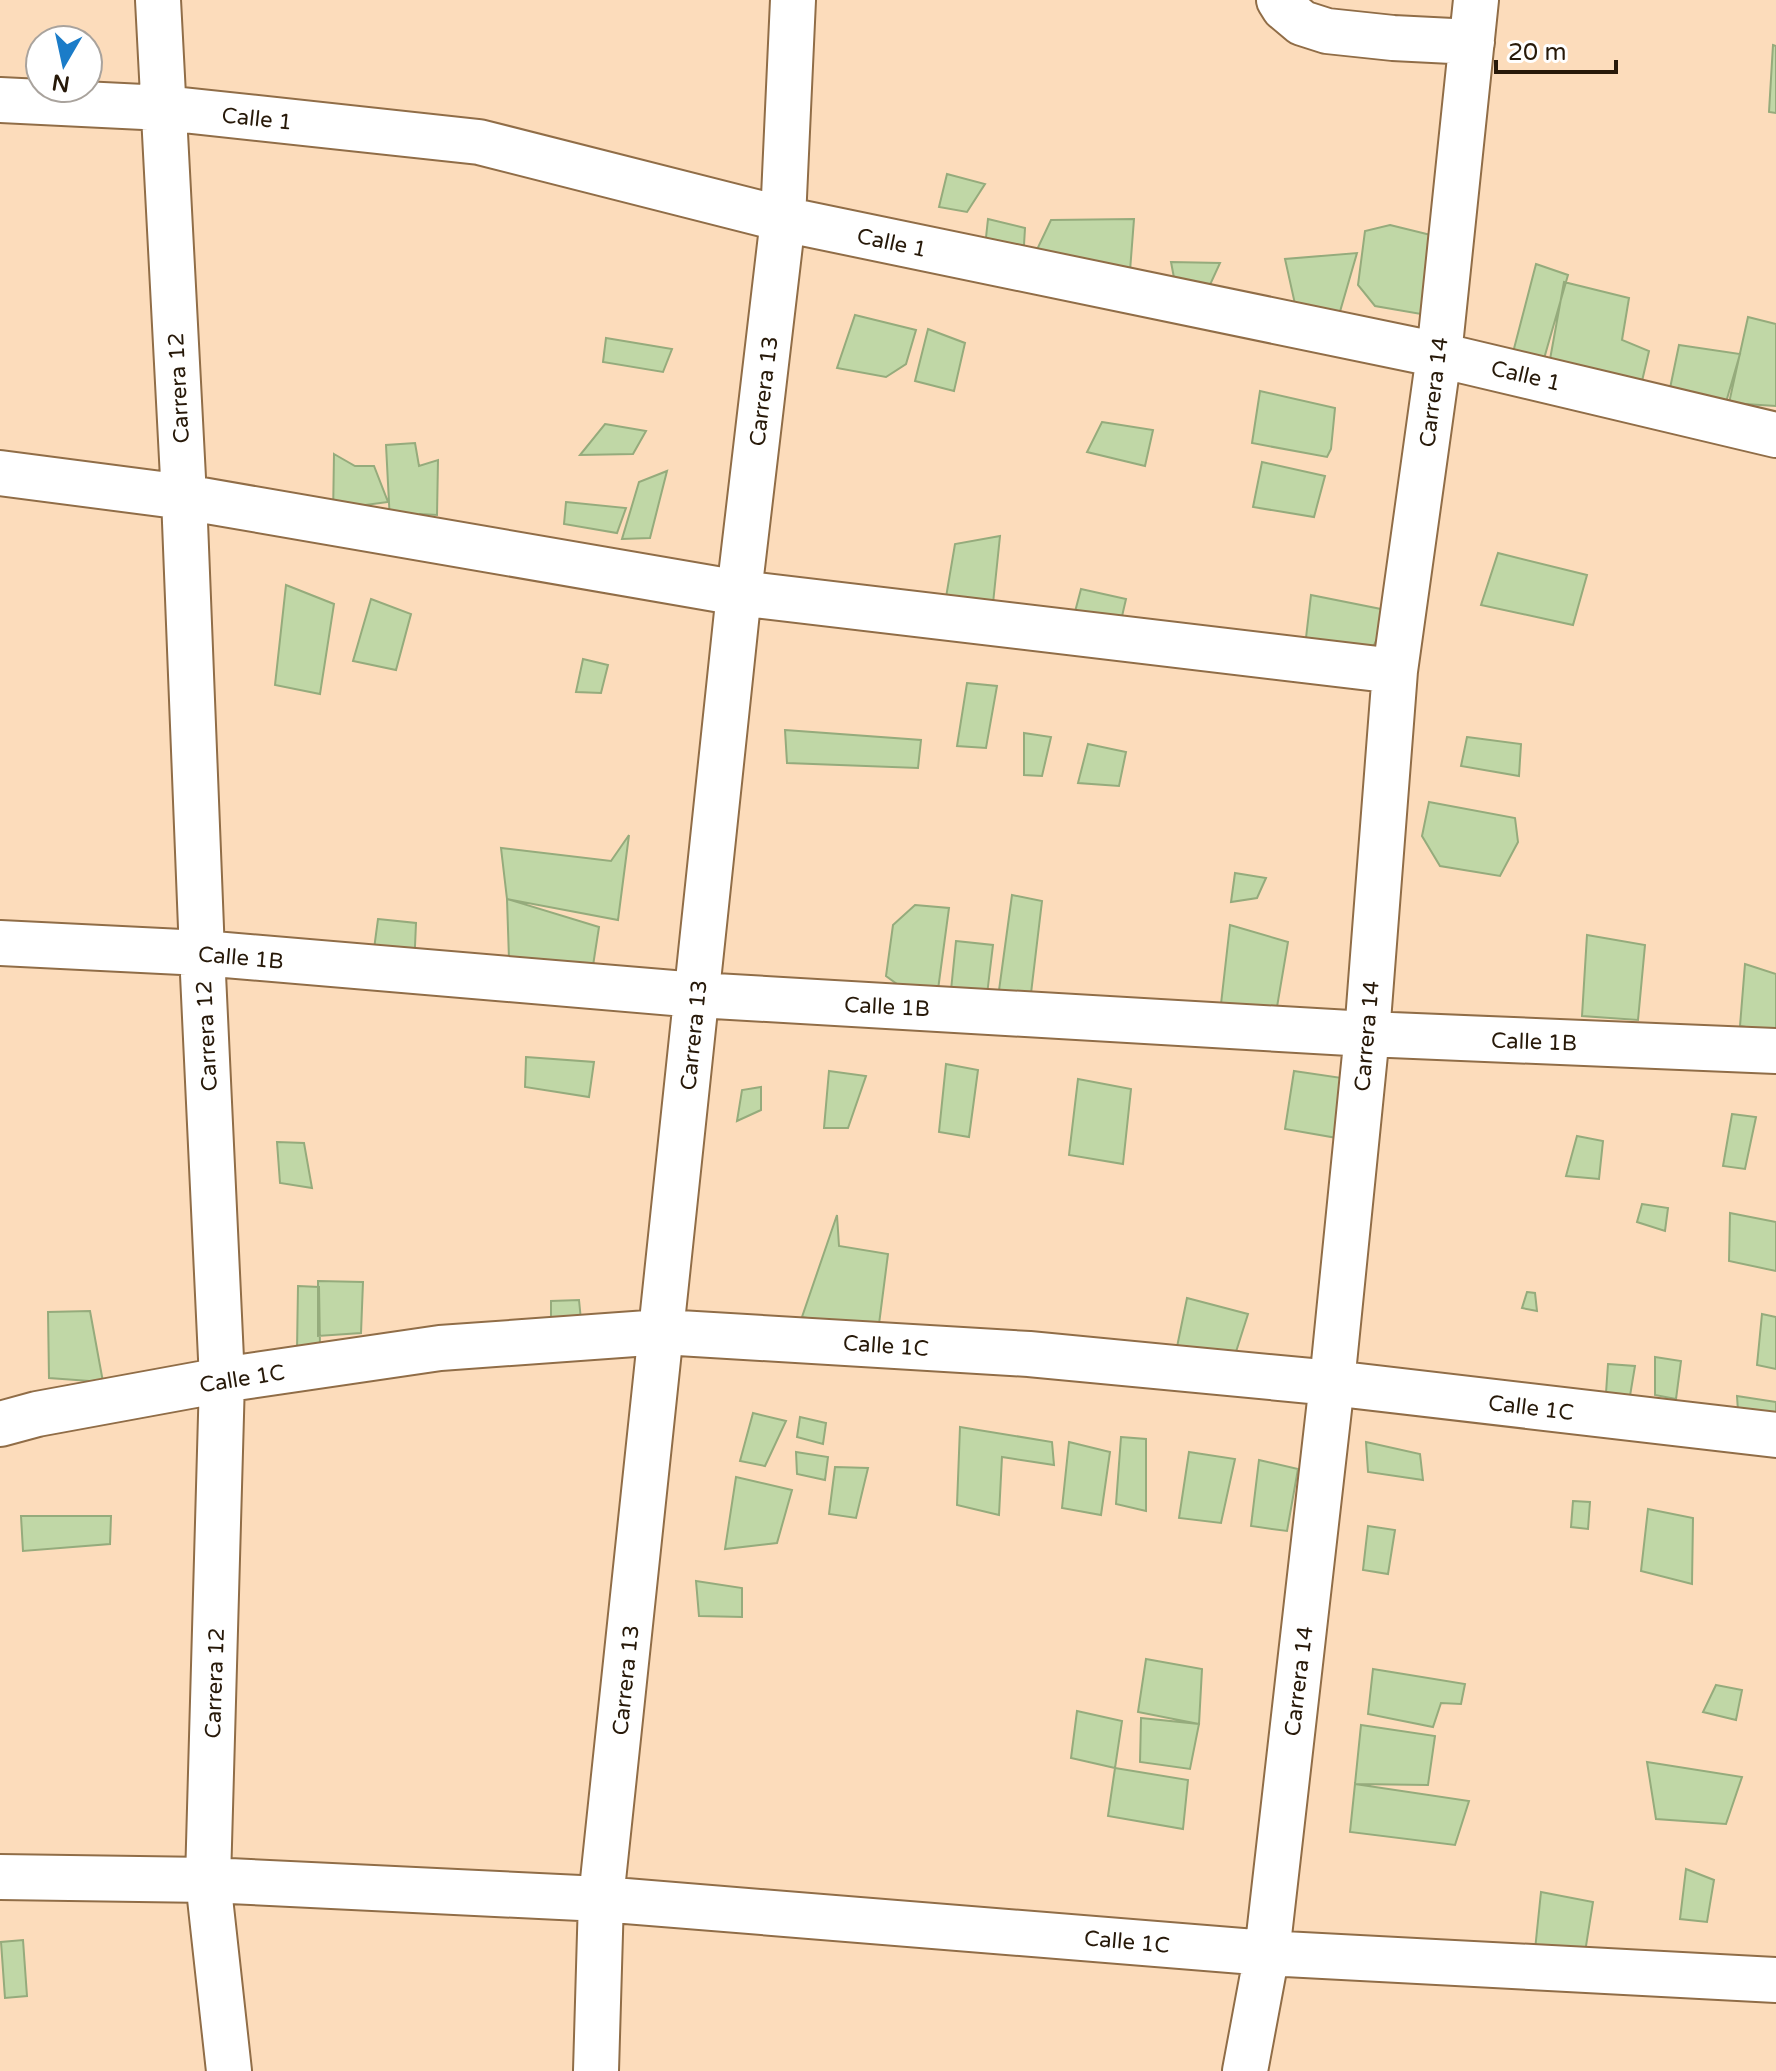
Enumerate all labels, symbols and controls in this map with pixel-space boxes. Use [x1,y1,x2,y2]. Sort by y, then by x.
north arrow [24,24,104,104]
scale bar [1496,24,1616,74]
text: 20 m [1508,38,1566,67]
text: N [50,69,72,97]
street label: Calle 1 [220,102,293,136]
street label: Calle 1 [855,223,929,263]
street label: Carrera 12 [163,332,195,444]
street label: Carrera 13 [744,335,784,448]
street label: Carrera 14 [1414,335,1454,449]
street label: Calle 1 [1488,355,1563,397]
street label: Calle 1B [197,941,285,975]
street label: Carrera 13 [675,979,713,1092]
street label: Carrera 12 [191,980,223,1092]
street label: Carrera 14 [1349,980,1385,1092]
street label: Calle 1B [843,992,930,1022]
street label: Calle 1B [1491,1028,1577,1056]
street label: Calle 1C [842,1330,930,1362]
street label: Calle 1C [198,1359,287,1399]
street label: Calle 1C [1487,1390,1575,1426]
street label: Carrera 13 [607,1624,645,1737]
street label: Carrera 14 [1279,1624,1319,1738]
street label: Carrera 12 [200,1627,230,1739]
street label: Calle 1C [1083,1925,1171,1959]

